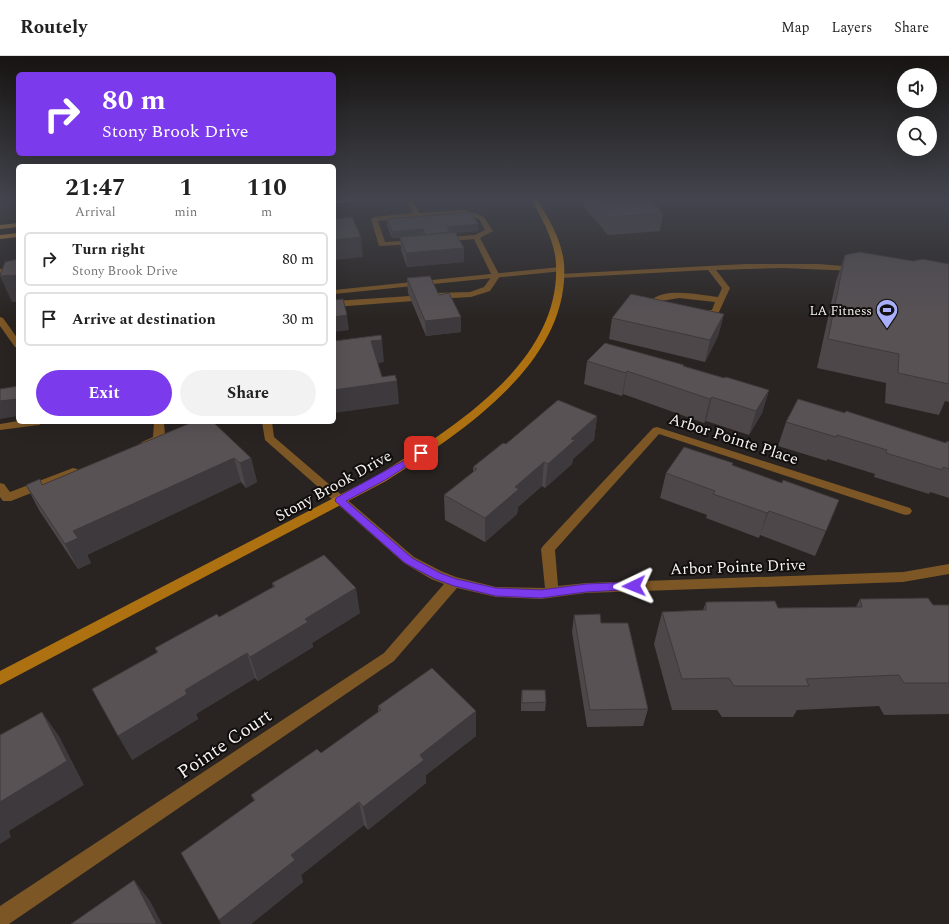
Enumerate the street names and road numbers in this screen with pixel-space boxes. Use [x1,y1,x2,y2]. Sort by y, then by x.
street label: Arbor Pointe Place [666,407,801,471]
street label: Stony Brook Drive [271,444,396,528]
street label: Arbor Pointe Drive [670,553,806,581]
street label: Pointe Court [172,702,278,787]

